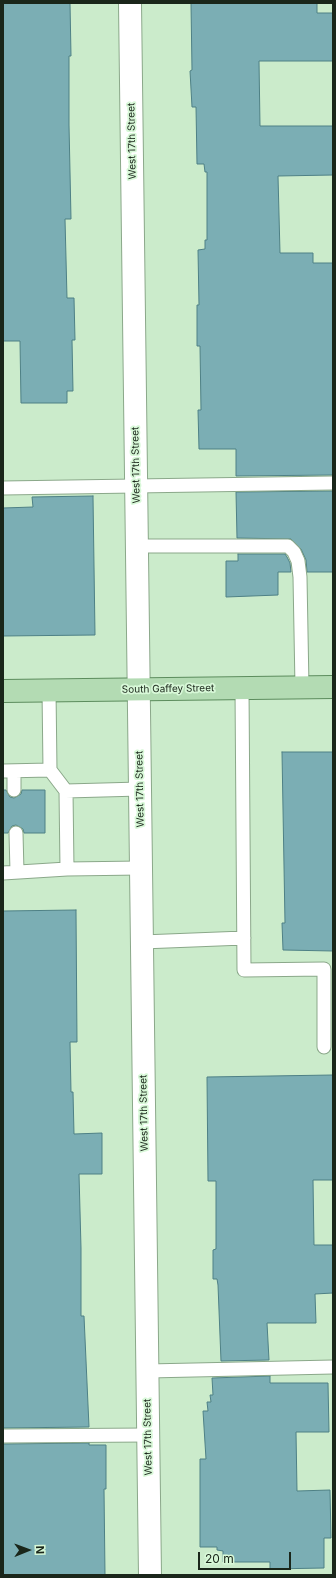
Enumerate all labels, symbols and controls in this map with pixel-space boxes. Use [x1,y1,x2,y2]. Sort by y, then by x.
street label: West 17th Street [125,103,139,179]
street label: West 17th Street [129,427,143,503]
street label: South Gaffey Street [122,682,214,696]
street label: West 17th Street [133,751,147,827]
street label: West 17th Street [137,1075,151,1151]
street label: West 17th Street [141,1399,155,1475]
north arrow [8,1530,48,1570]
scale bar [200,1544,293,1570]
text: N [33,1545,47,1554]
text: 20 m [205,1551,234,1566]

